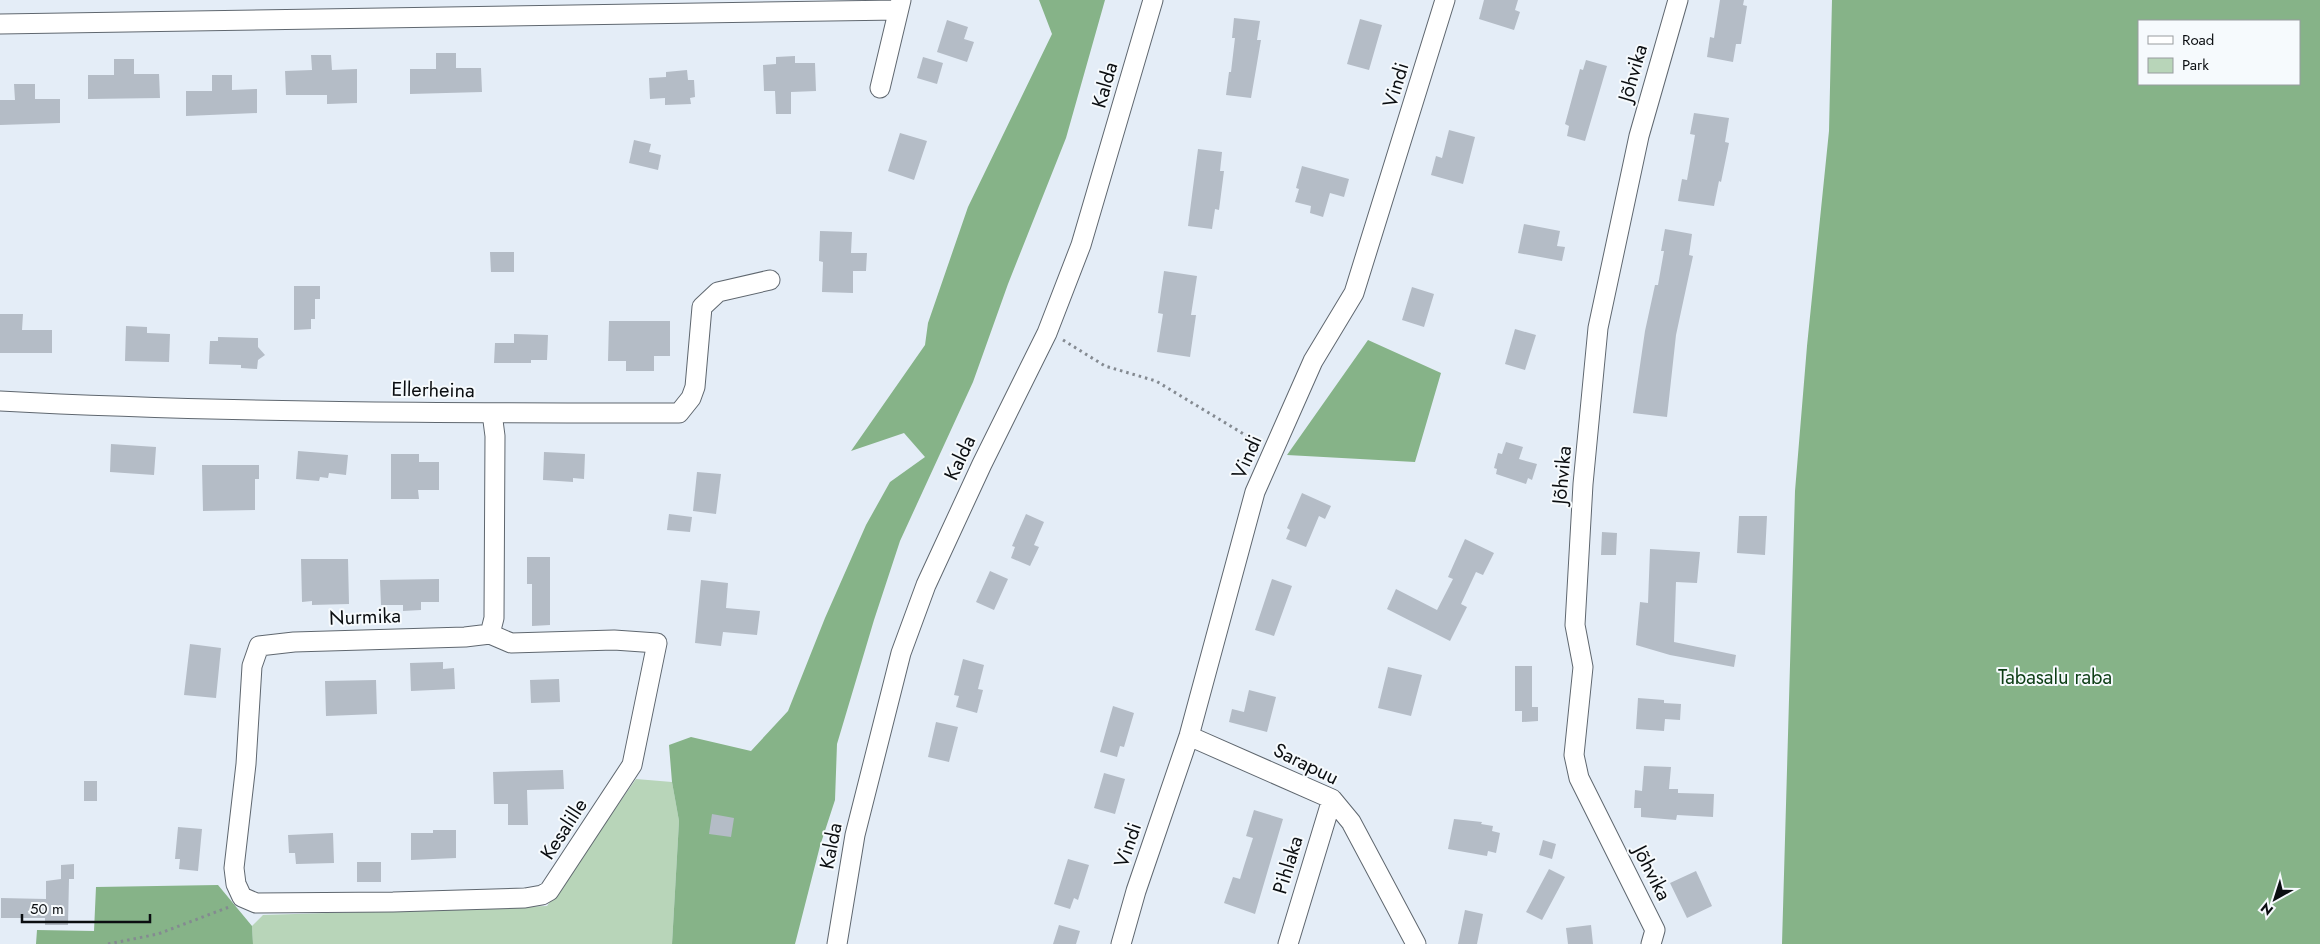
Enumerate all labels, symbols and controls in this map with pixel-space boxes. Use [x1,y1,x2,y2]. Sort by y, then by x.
legend [2138,20,2300,85]
text: Road [2182,29,2214,51]
street label: Jõhvika [1610,41,1655,108]
text: Park [2182,54,2209,76]
street label: Kalda [1085,59,1125,111]
street label: Vindi [1375,59,1417,111]
street label: Ellerheina [391,375,475,405]
street label: Vindi [1225,430,1269,484]
street label: Kalda [937,431,983,485]
street label: Jõhvika [1545,445,1579,508]
street label: Nurmika [328,601,402,633]
park label: Tabasalu raba [1998,663,2112,692]
street label: Sarapuu [1268,736,1344,792]
street label: Kesalille [533,793,595,865]
street label: Vindi [1107,819,1149,871]
street label: Kalda [812,820,850,872]
street label: Pihlaka [1265,832,1311,898]
street label: Jõhvika [1624,838,1678,906]
north arrow [2250,874,2300,924]
scale bar [22,892,150,924]
text: 50 m [30,898,64,920]
text: N [2256,898,2277,920]

